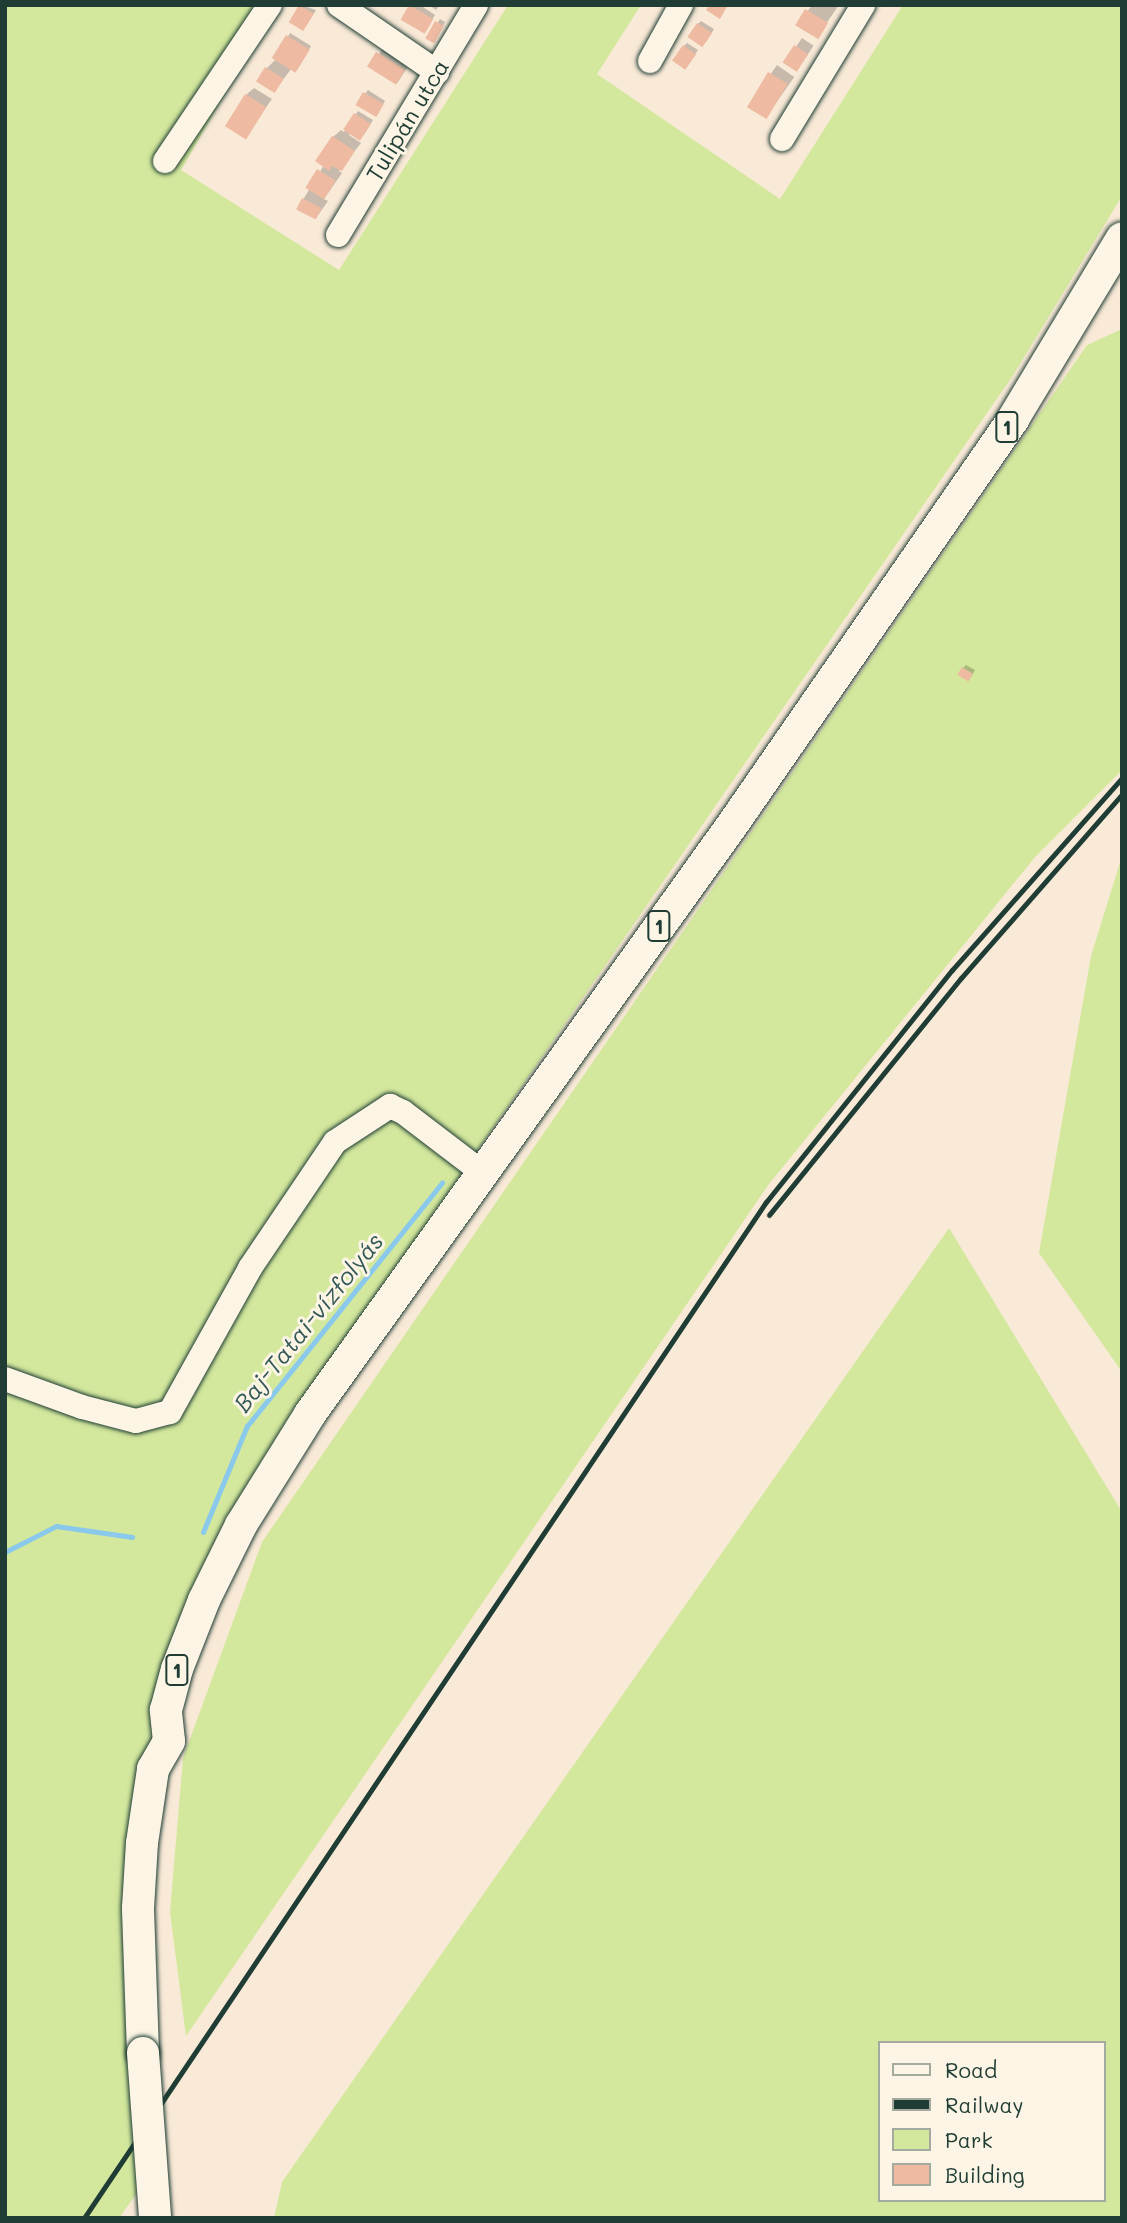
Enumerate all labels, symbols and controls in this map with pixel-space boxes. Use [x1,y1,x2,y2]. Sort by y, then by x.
street label: Tulipán utca [360,54,454,186]
road number: 1 [995,410,1019,444]
road number: 1 [647,908,671,944]
water label: Baj-Tatai-vízfolyás [227,1227,389,1417]
road number: 1 [165,1652,189,1688]
legend [878,2041,1106,2202]
text: Road [945,2056,997,2083]
text: Railway [945,2091,1024,2118]
text: Park [945,2126,993,2153]
text: Building [945,2161,1025,2188]

